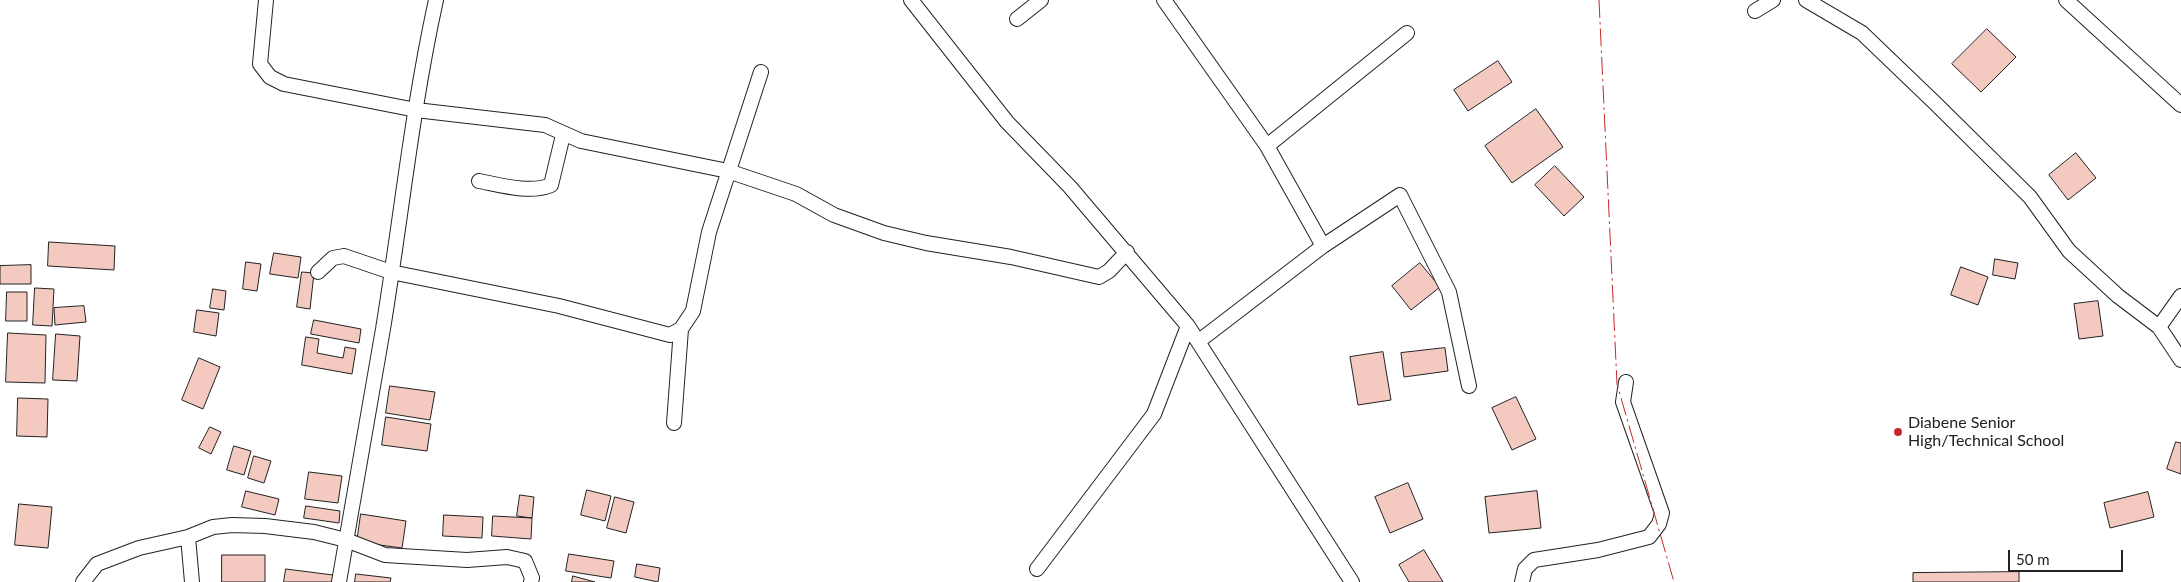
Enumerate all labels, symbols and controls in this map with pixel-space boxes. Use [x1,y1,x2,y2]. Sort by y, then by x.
place label: Diabene Senior High/Technical School [1908,413,2064,451]
marker: Diabene Senior High/Technical School [1892,426,1904,438]
scale bar [2011,540,2126,572]
text: 50 m [2016,550,2050,568]

